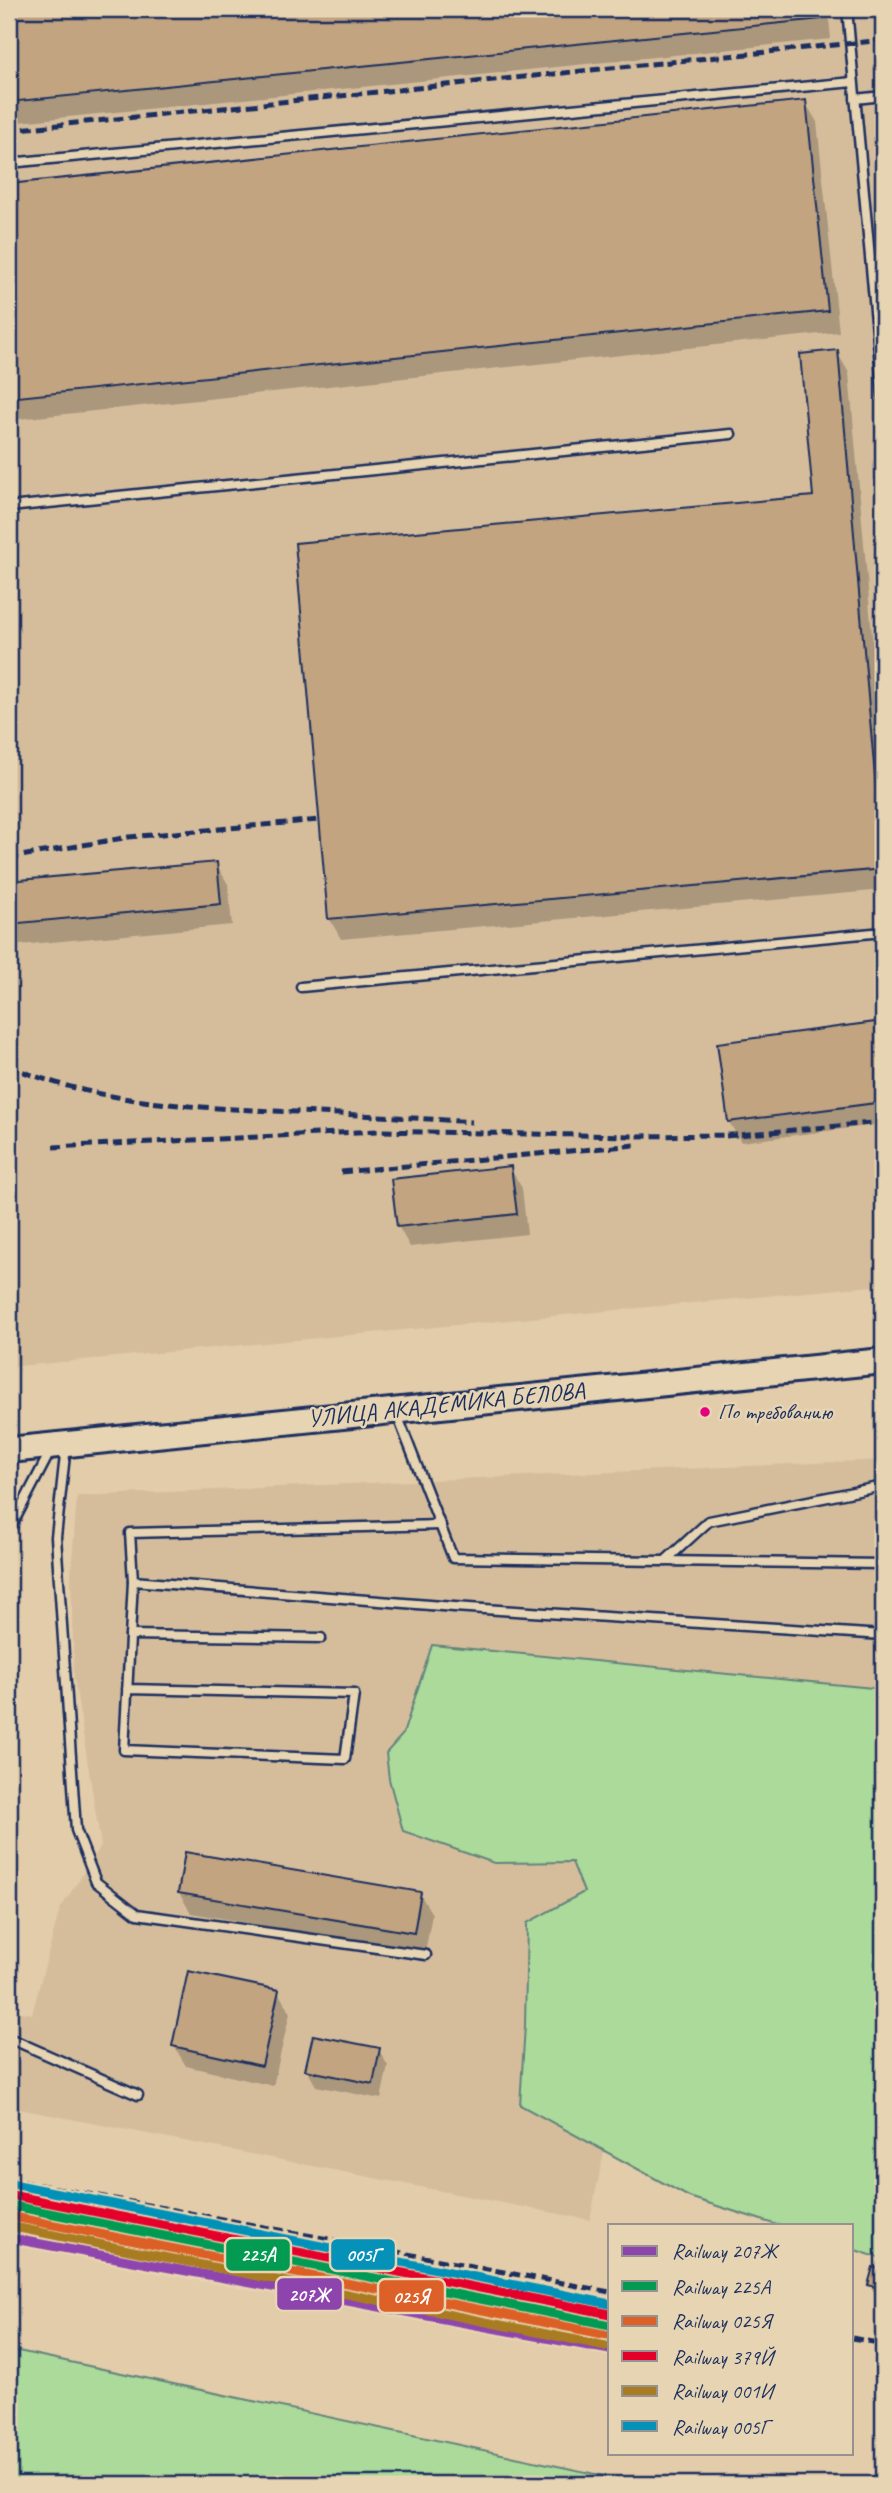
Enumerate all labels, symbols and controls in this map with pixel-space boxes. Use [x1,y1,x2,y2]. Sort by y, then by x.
street label: УЛИЦА АКАДЕМИКА БЕЛОВА [306,1374,587,1433]
place label: По требованию [718,1398,834,1426]
marker: По требованию [698,1405,712,1419]
legend [608,2224,854,2454]
line badge: 225А [225,2238,291,2272]
line badge: 005Г [330,2238,396,2271]
text: Railway 207Ж [672,2238,780,2264]
text: 225А [240,2243,277,2267]
text: 005Г [346,2243,384,2267]
text: Railway 225А [672,2274,772,2300]
line badge: 207Ж [276,2277,343,2311]
line badge: 025Я [378,2279,445,2313]
text: 207Ж [288,2283,333,2307]
text: 025Я [393,2285,432,2309]
text: Railway 025Я [672,2308,775,2334]
text: Railway 379Й [672,2344,777,2370]
text: Railway 001И [672,2378,777,2404]
text: Railway 005Г [672,2414,774,2440]

